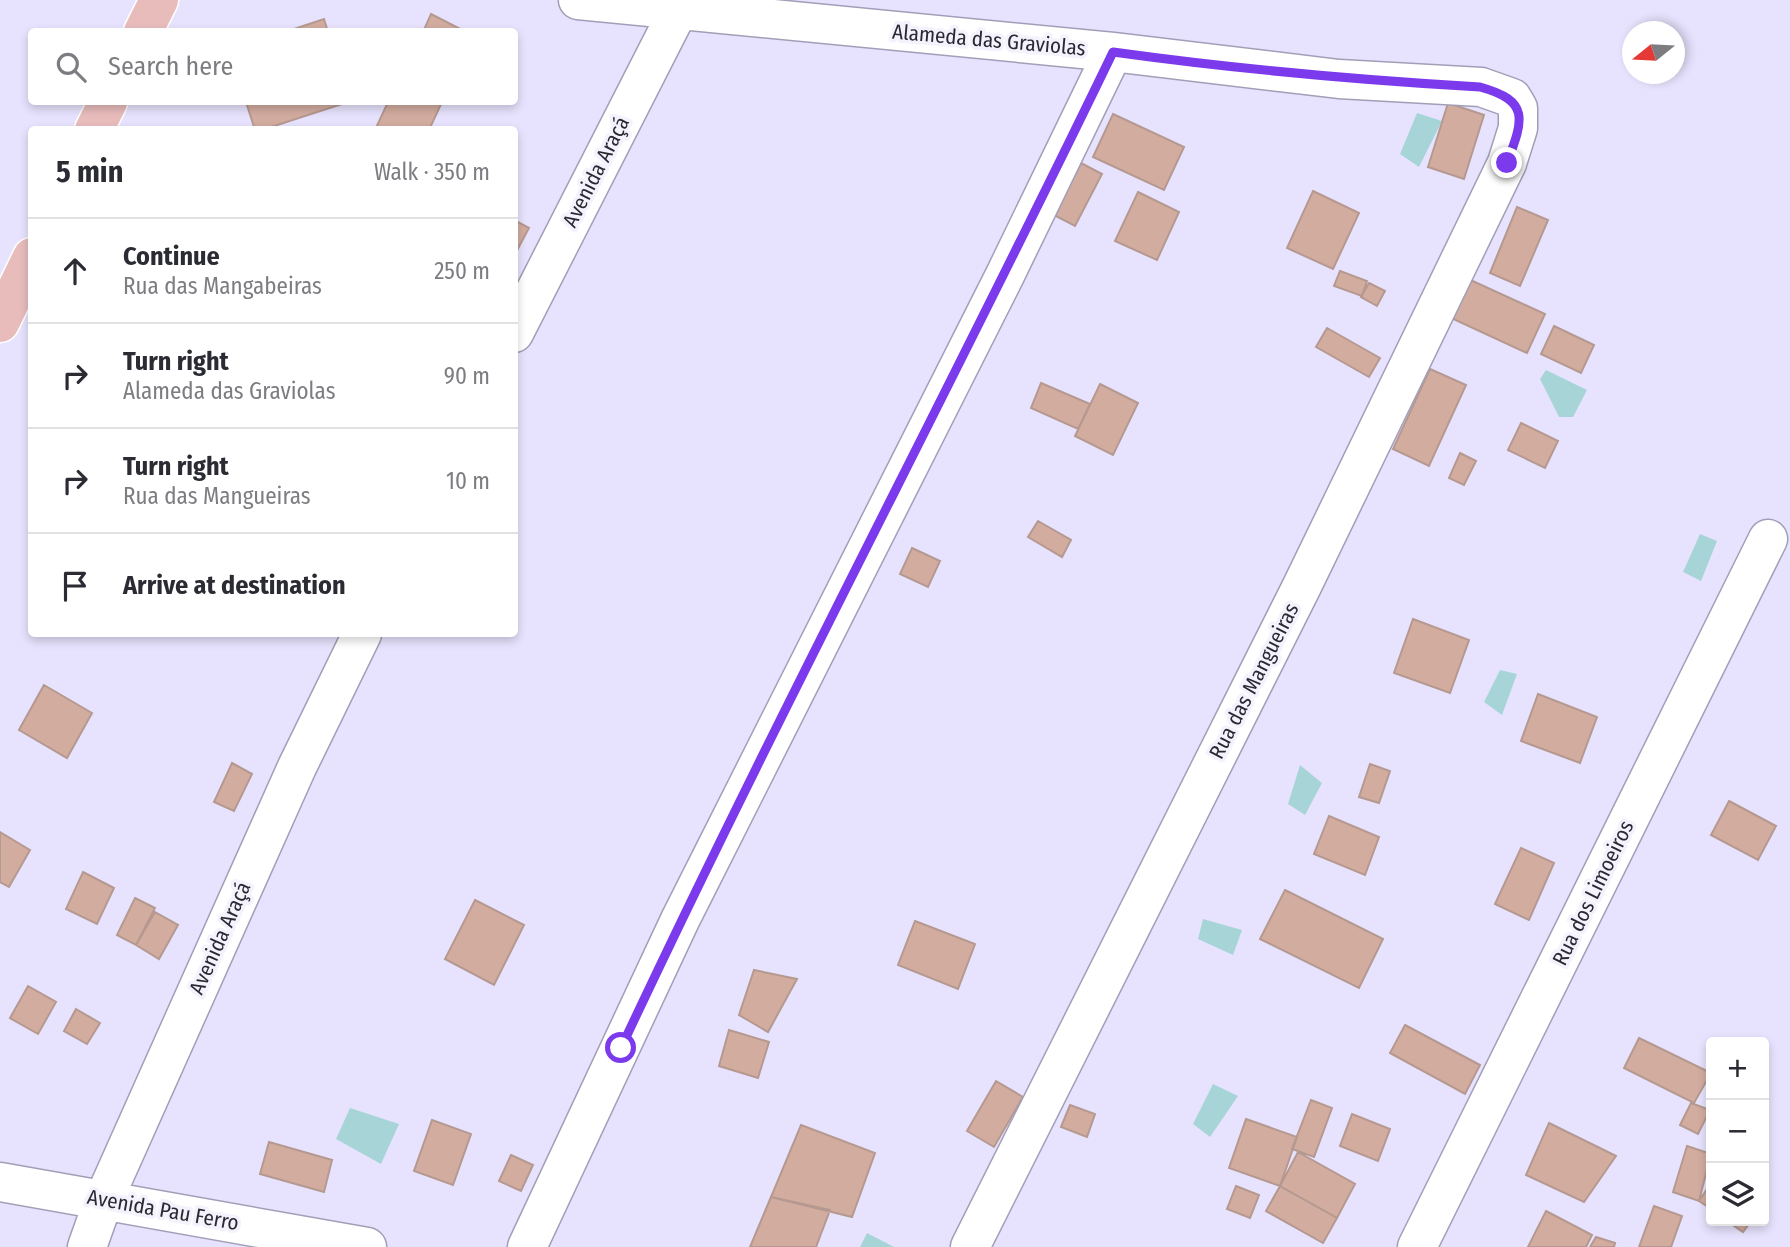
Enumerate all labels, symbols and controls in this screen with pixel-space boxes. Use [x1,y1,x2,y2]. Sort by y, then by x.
street label: Alameda das Graviolas [891,19,1087,61]
north arrow [1622,21,1685,84]
search box [28,28,518,105]
icon: search [52,48,90,86]
text: Search here [108,51,233,82]
street label: Avenida Araçá [557,112,635,232]
route end [1491,147,1522,178]
text: 5 min [56,154,123,190]
text: Walk · 350 m [374,158,490,186]
text: Continue [123,241,220,272]
icon: ahead [56,252,94,290]
text: 250 m [434,257,490,285]
text: Rua das Mangabeiras [123,272,322,300]
text: Turn right [123,346,229,377]
icon: right [56,357,94,395]
text: 90 m [444,362,490,390]
text: Alameda das Graviolas [123,377,335,405]
text: Turn right [123,451,229,482]
icon: right [56,462,94,500]
text: 10 m [446,467,490,495]
text: Rua das Mangueiras [123,482,311,510]
icon: arrive [56,567,94,605]
text: Arrive at destination [123,570,346,601]
street label: Rua das Mangueiras [1204,599,1304,763]
street label: Rua dos Limoeiros [1547,816,1639,970]
street label: Avenida Araçá [184,878,256,998]
route start [605,1032,636,1063]
map controls [1706,1037,1769,1226]
button: + [1706,1037,1769,1100]
button: − [1706,1100,1769,1163]
button: layers [1706,1163,1769,1226]
street label: Avenida Pau Ferro [85,1184,241,1236]

